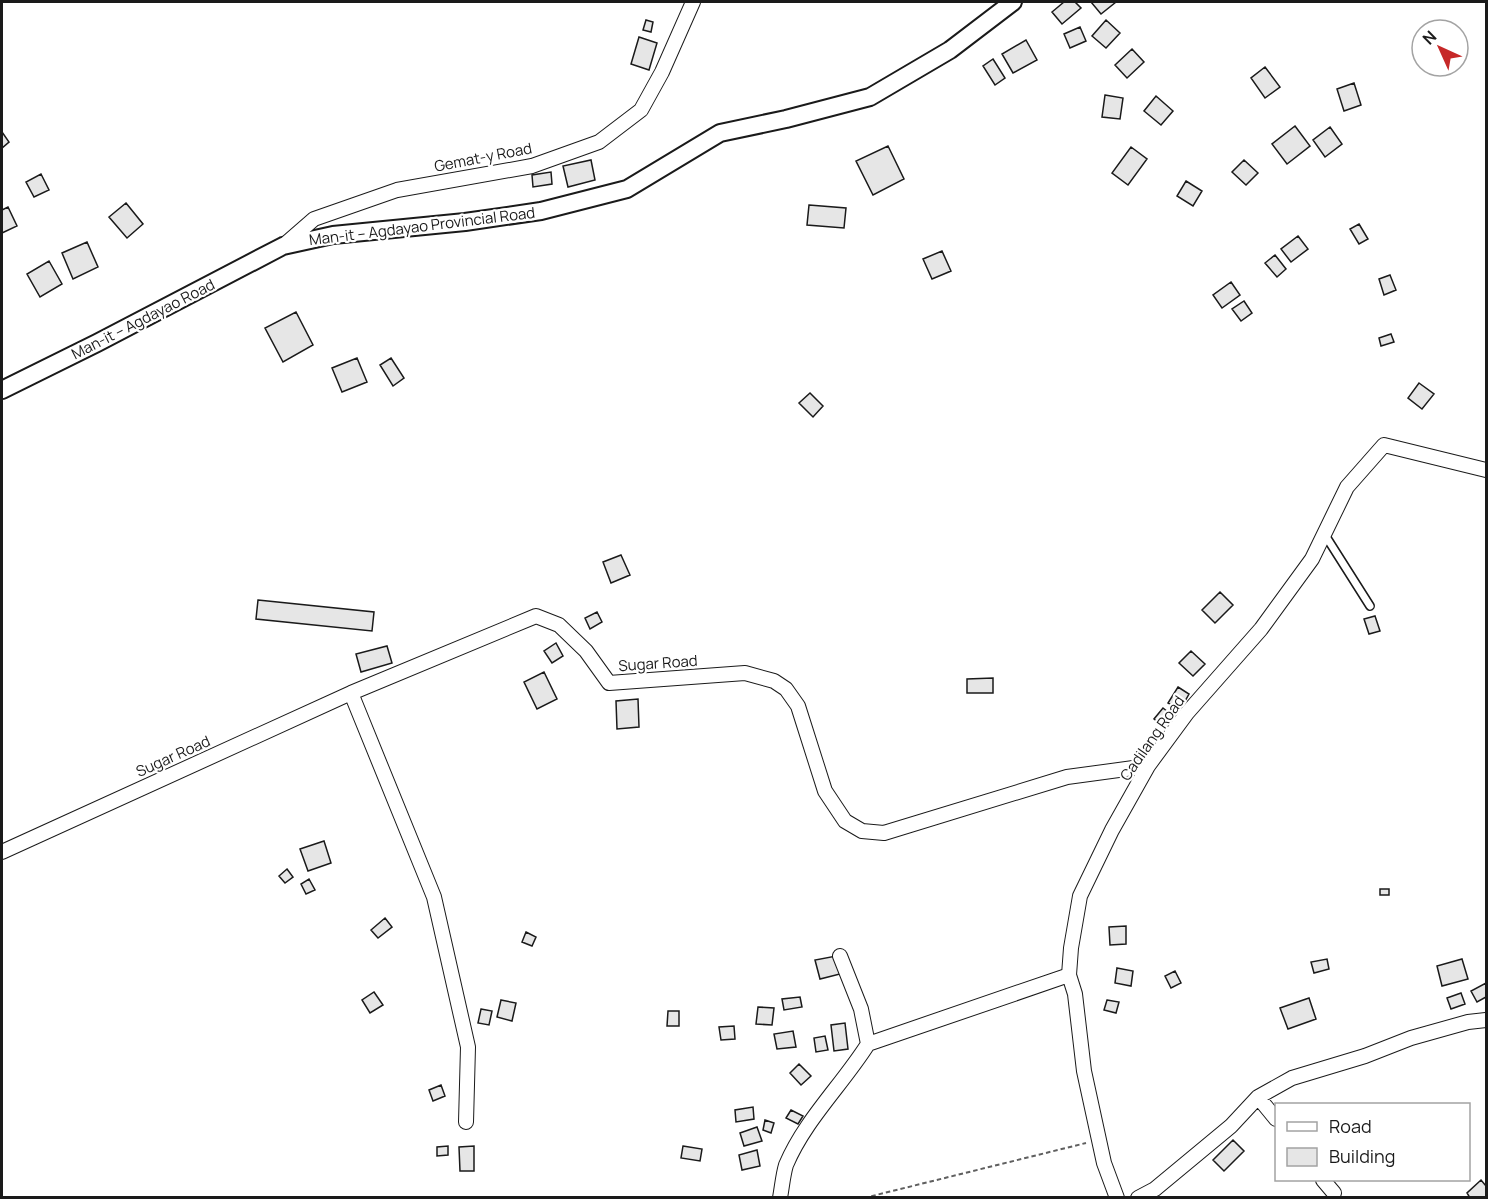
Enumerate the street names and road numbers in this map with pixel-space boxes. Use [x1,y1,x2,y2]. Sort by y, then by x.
street label: Gemat-y Road [432,137,534,177]
street label: Man-it – Agdayao Provincial Road [308,202,536,250]
street label: Man-it – Agdayao Road [68,274,218,364]
street label: Sugar Road [618,650,698,676]
street label: Cadilang Road [1115,691,1189,785]
street label: Sugar Road [132,730,214,782]

